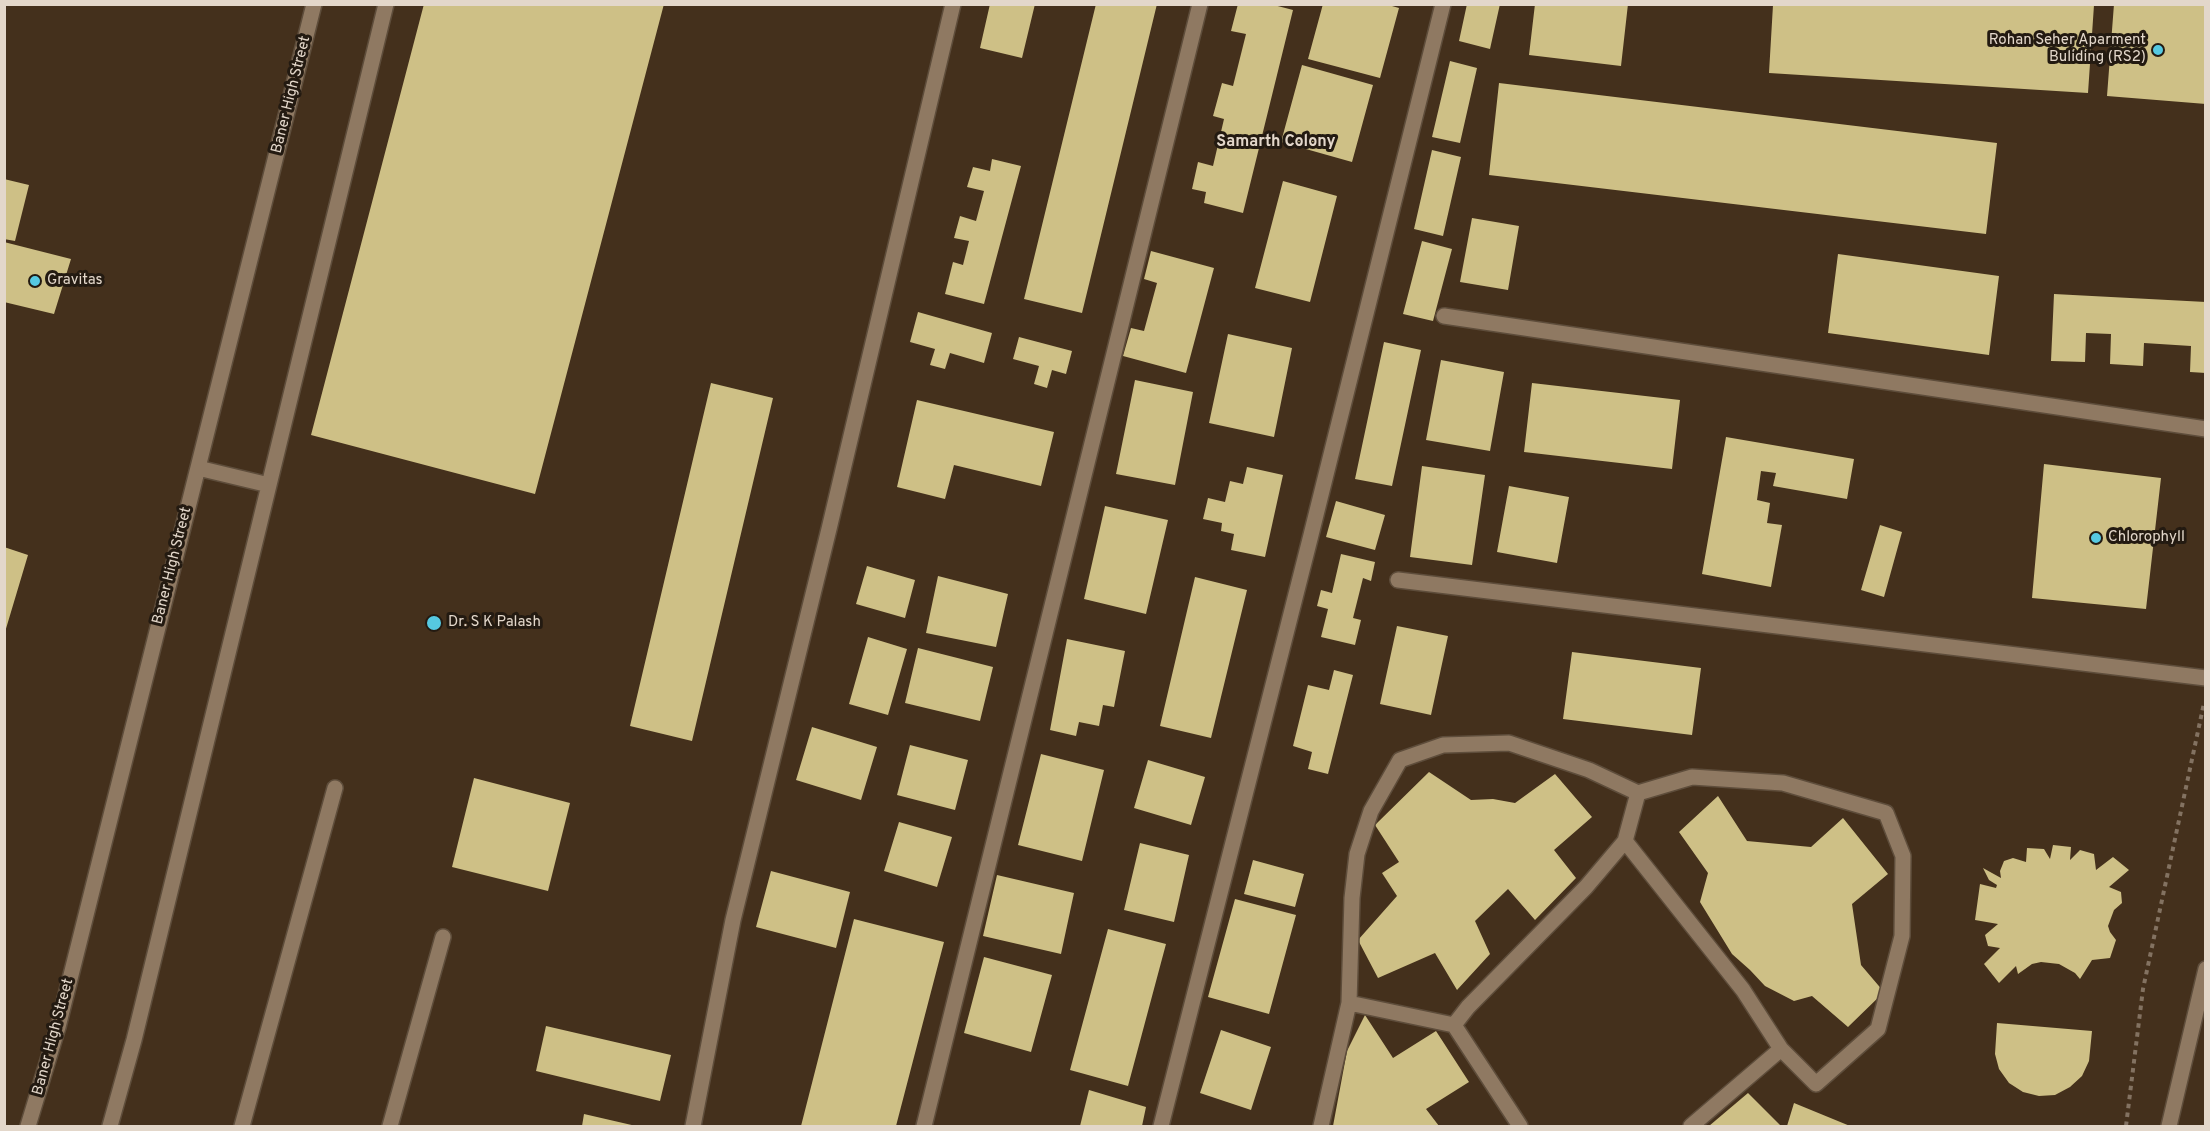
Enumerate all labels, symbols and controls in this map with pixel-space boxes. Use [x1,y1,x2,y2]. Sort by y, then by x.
place label: Rohan Seher Aparment Buliding (RS2) [1989,32,2146,67]
street label: Baner High Street [269,34,315,156]
marker: Rohan Seher Aparment Buliding (RS2) [2151,43,2165,57]
district label: Samarth Colony [1216,133,1336,153]
place label: Gravitas [47,272,103,290]
marker: Gravitas [28,274,42,288]
street label: Baner High Street [150,505,196,627]
place label: Chlorophyll [2108,529,2185,547]
marker: Chlorophyll [2089,531,2103,545]
marker: Dr. S K Palash [425,614,443,632]
place label: Dr. S K Palash [448,614,541,632]
street label: Baner High Street [30,977,78,1097]

